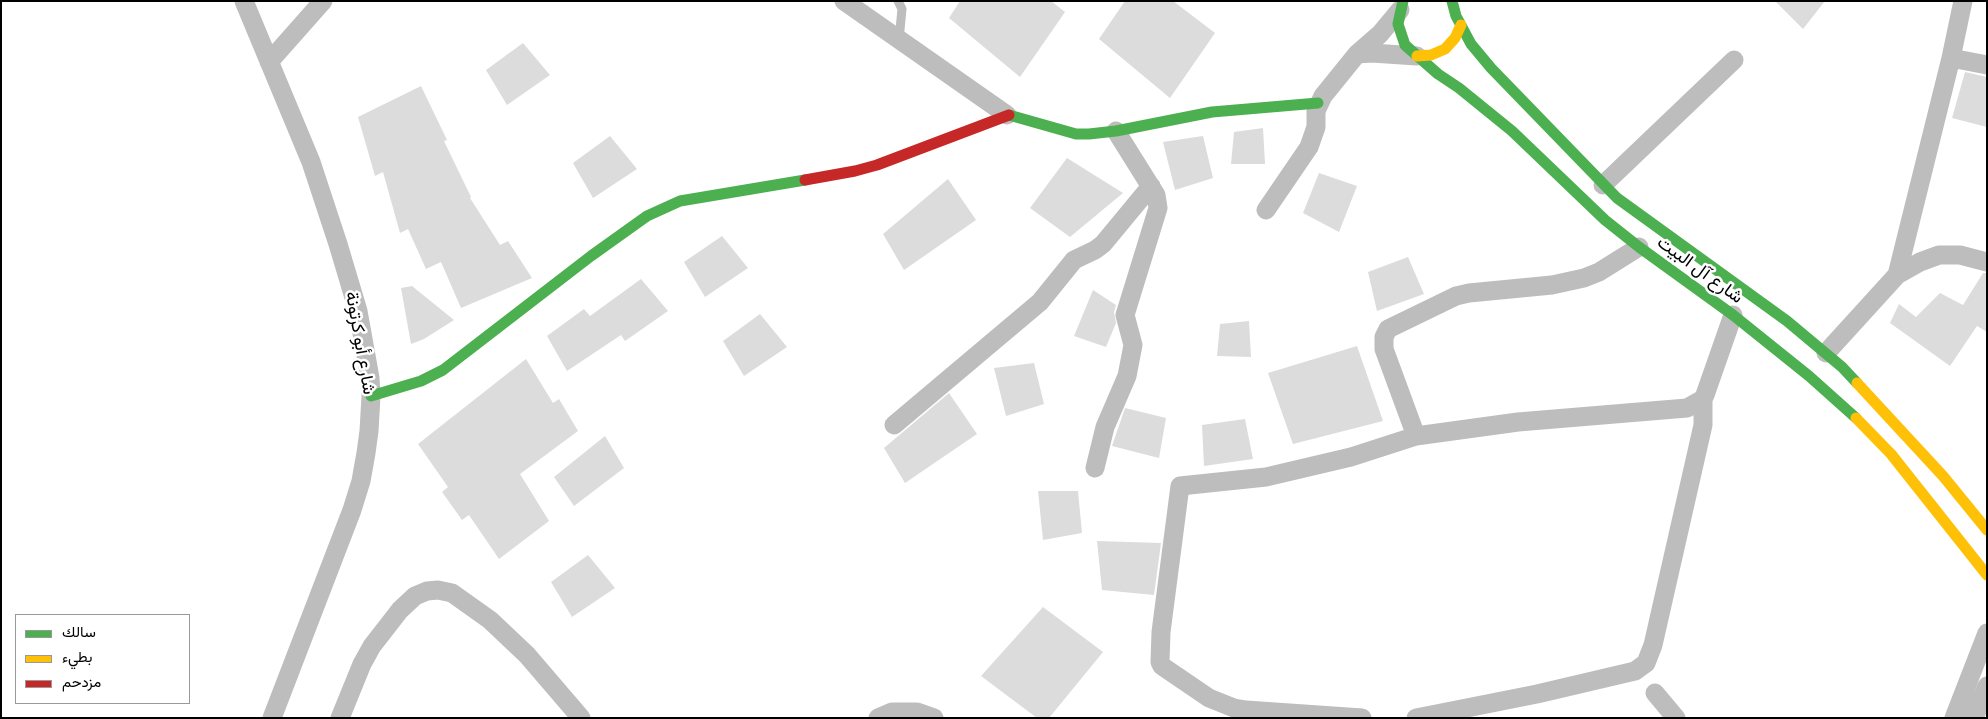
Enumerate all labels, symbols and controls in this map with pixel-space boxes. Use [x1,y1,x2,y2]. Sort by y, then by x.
street label: شارع آل البيت [1653,232,1747,308]
street label: شارع أبو كرتونة [340,290,380,396]
legend [15,614,190,704]
text: سالك [62,623,96,641]
text: بطيء [62,648,92,666]
text: مزدحم [62,673,101,691]

